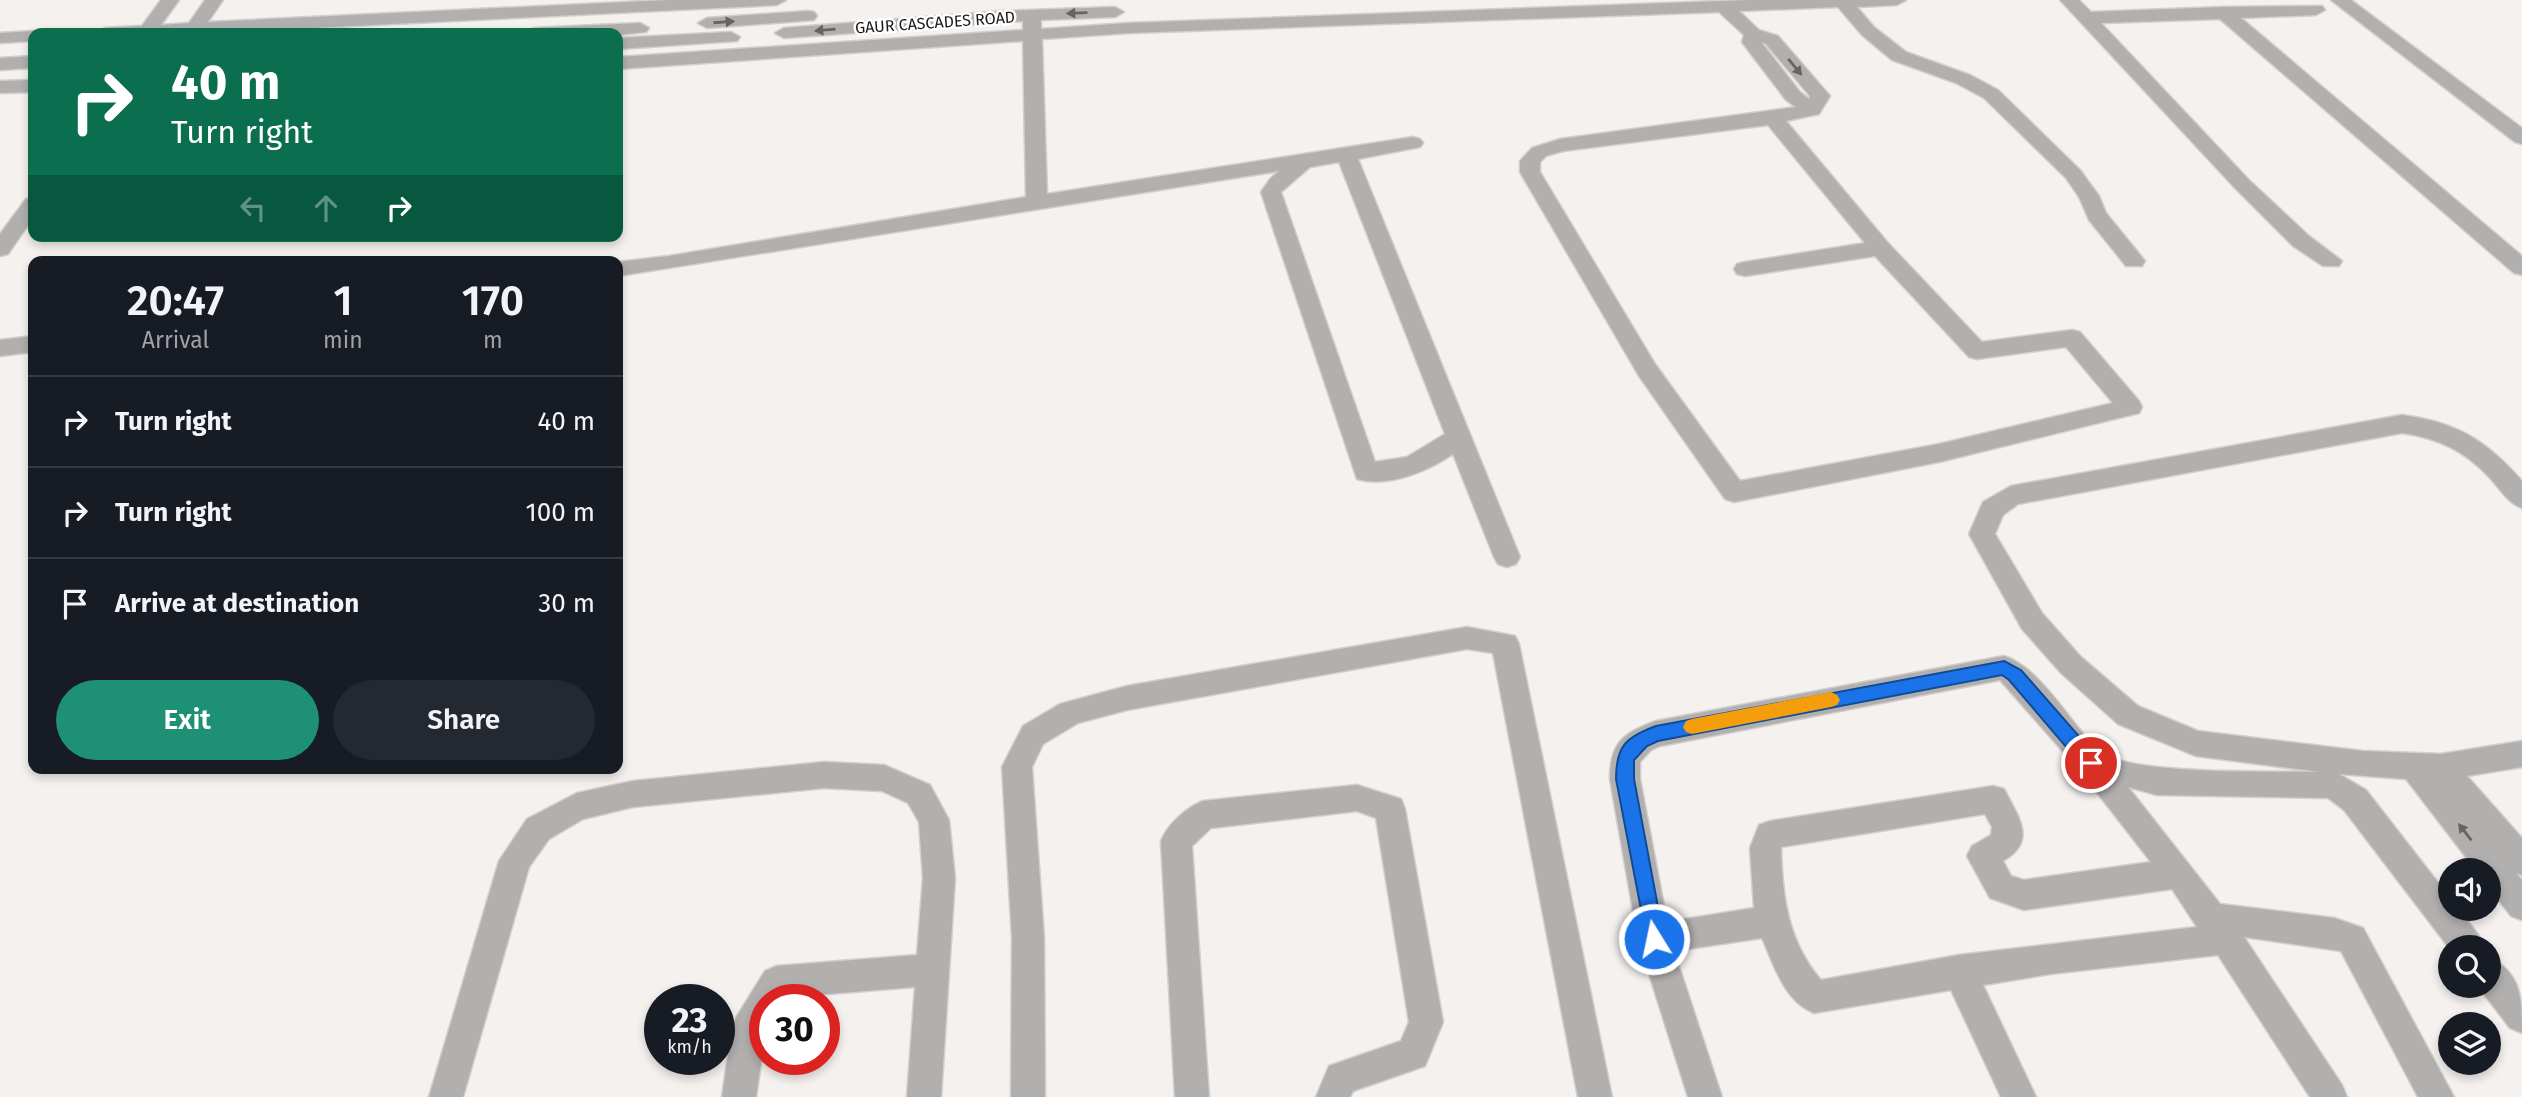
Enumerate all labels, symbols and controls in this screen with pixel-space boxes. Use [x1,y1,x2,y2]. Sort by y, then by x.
street label: GAUR CASCADES ROAD [854,7,1016,38]
one-way arrow [1066,8,1088,19]
one-way arrow [713,16,735,27]
one-way arrow [814,25,836,36]
text: 40 m [171,53,280,112]
icon: right [56,56,147,147]
one-way arrow [1787,58,1802,75]
text: Turn right [171,113,313,151]
icon: left [234,189,272,227]
icon: ahead [307,189,345,227]
icon: right [380,189,418,227]
text: 20:47 [127,276,224,326]
text: 1 [333,276,353,326]
text: 170 [462,276,524,326]
text: Arrival [142,326,209,354]
text: min [323,326,363,354]
text: m [483,326,503,354]
icon: right [56,403,94,441]
text: Turn right [115,406,232,437]
text: 40 m [537,406,595,437]
icon: right [56,494,94,532]
text: Turn right [115,497,232,528]
text: 100 m [526,497,595,528]
icon: arrive [56,585,94,623]
text: Arrive at destination [115,588,359,619]
text: 30 m [538,588,595,619]
button: Exit [56,680,319,760]
button: Share [333,680,595,760]
pin [2061,733,2121,793]
icon: arrive [2072,744,2110,782]
one-way arrow [2459,823,2473,841]
map controls [2438,858,2501,1075]
button: sound [2438,858,2501,921]
position arrow [1617,902,1691,976]
button: search [2438,935,2501,998]
speed limit sign: 30 [749,984,840,1075]
text: 23 [671,999,708,1041]
button: layers [2438,1012,2501,1075]
text: km/h [667,1036,712,1058]

